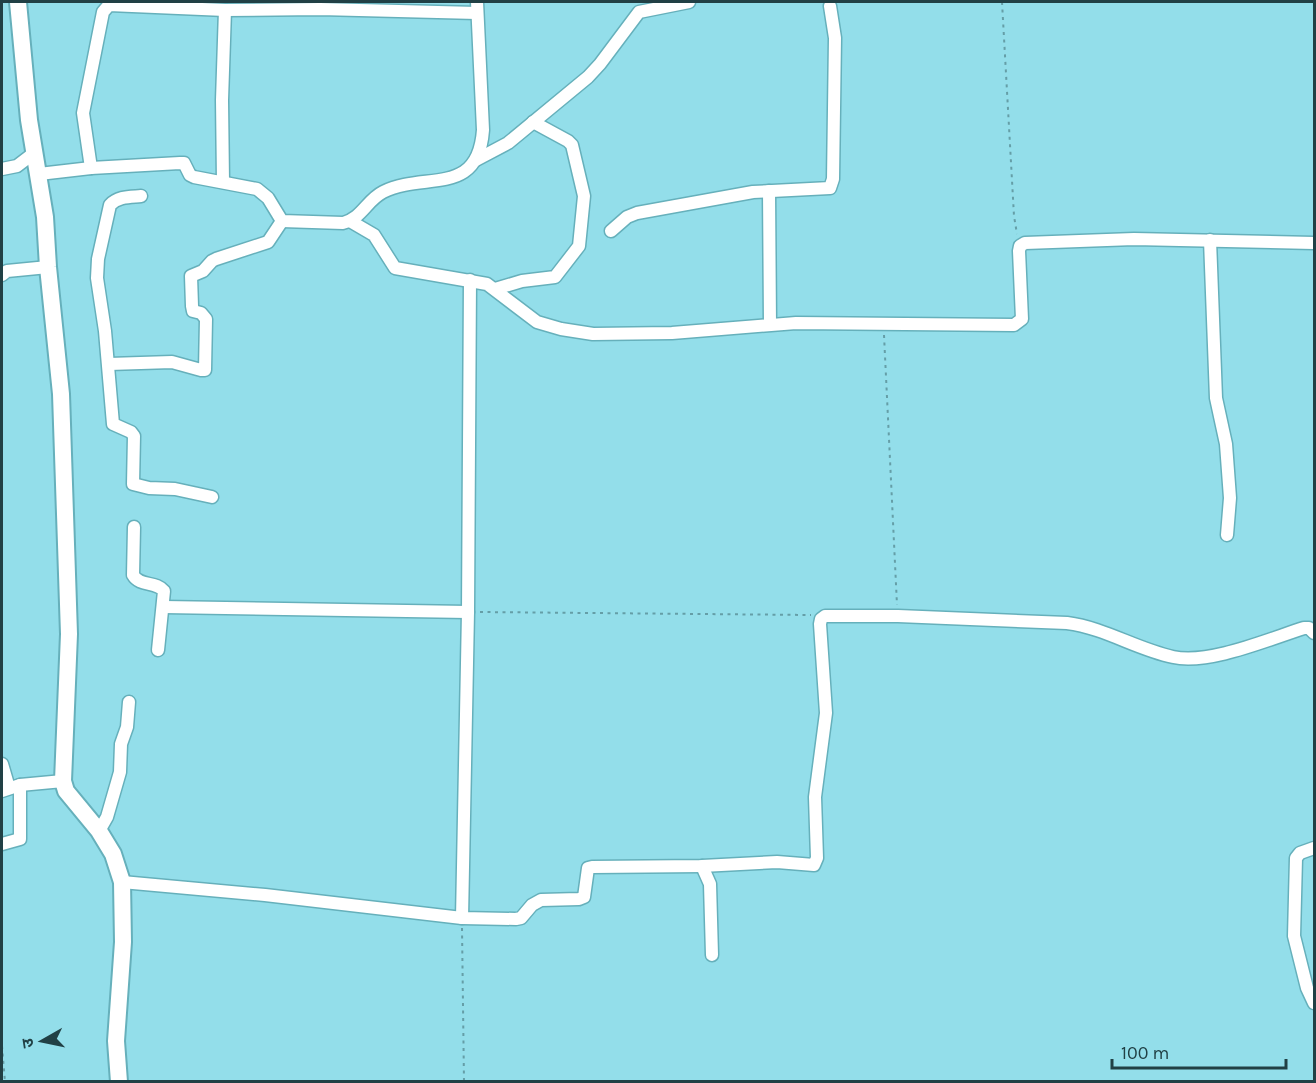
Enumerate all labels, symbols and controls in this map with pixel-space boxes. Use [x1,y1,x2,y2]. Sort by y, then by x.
north arrow [12,1011,72,1071]
scale bar [1112,1032,1286,1070]
text: उ [17,1037,38,1049]
text: 100 m [1121,1042,1169,1064]

